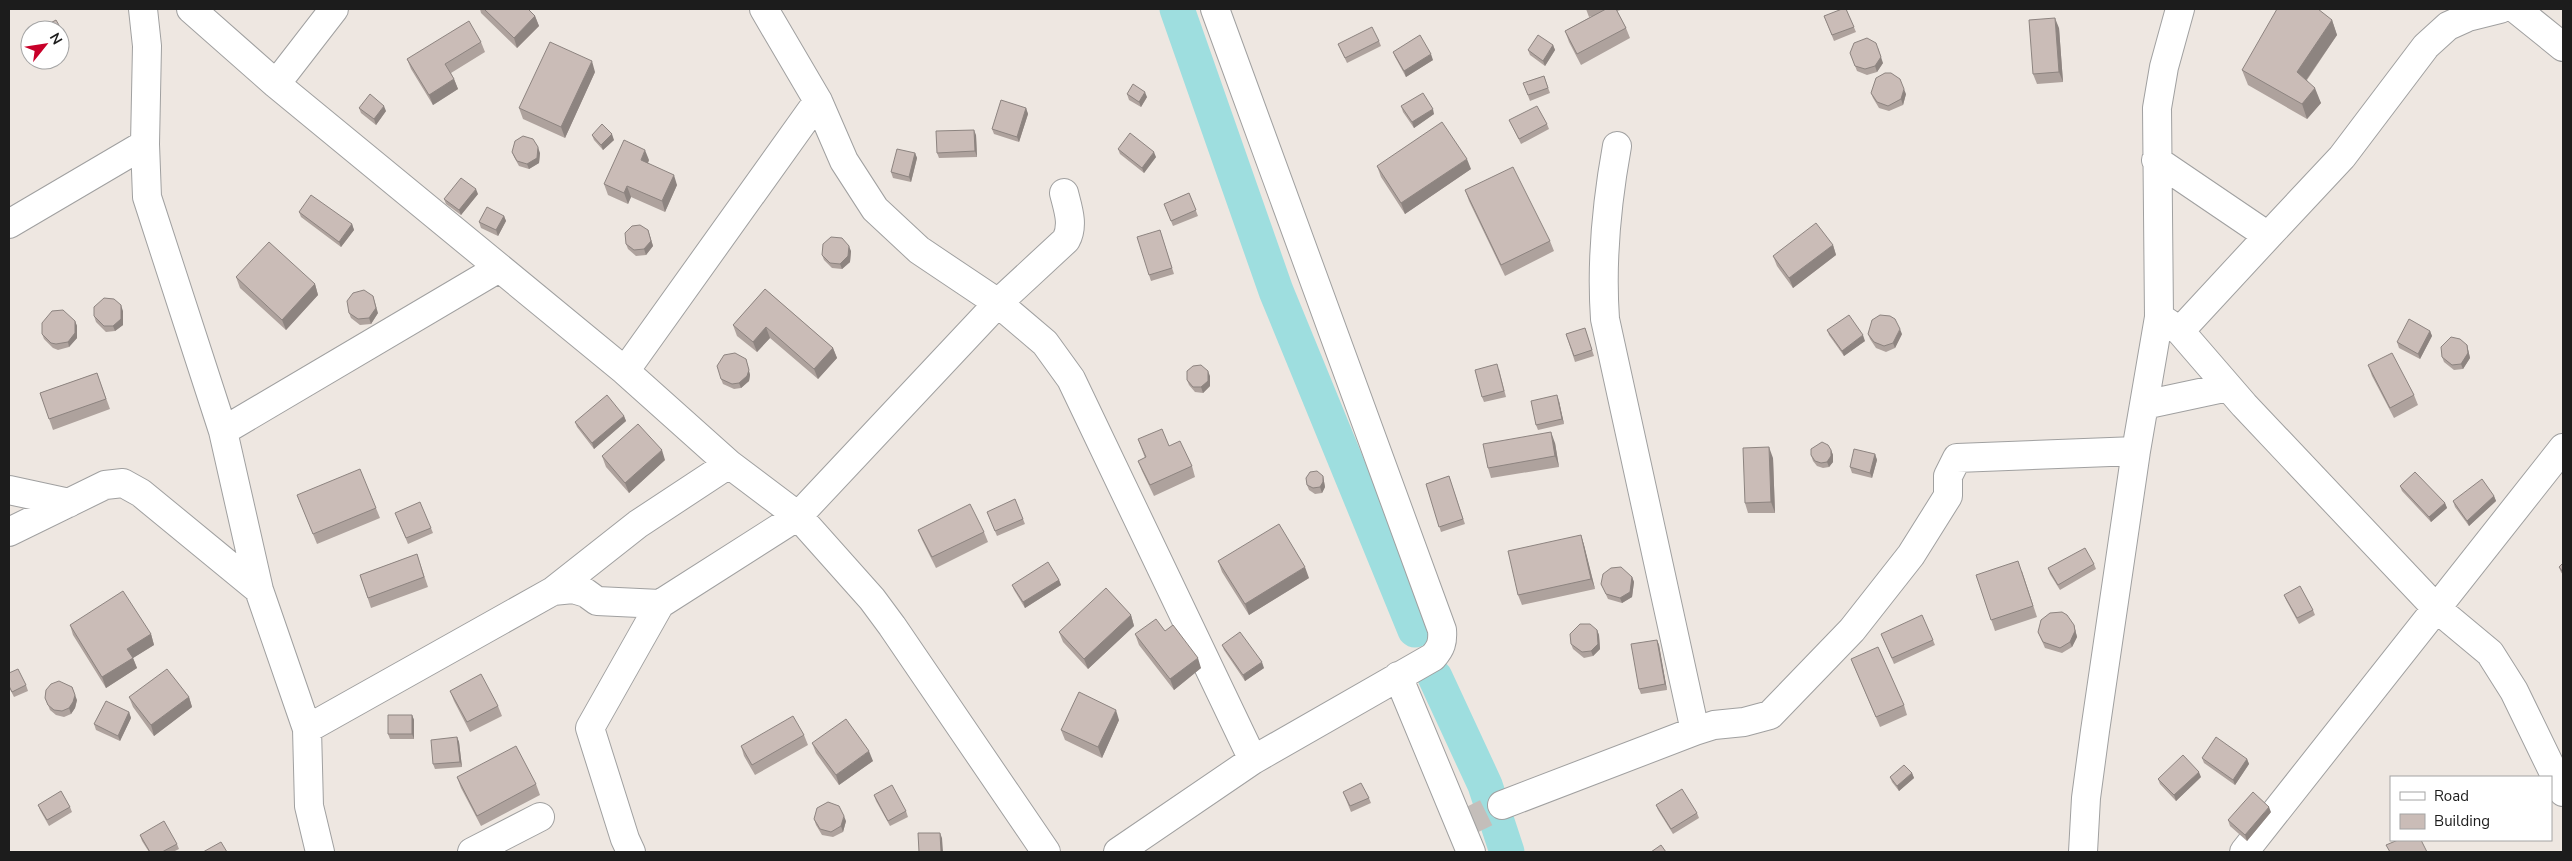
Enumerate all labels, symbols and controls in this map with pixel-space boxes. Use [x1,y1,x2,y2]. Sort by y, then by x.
north arrow [20,20,70,70]
text: N [45,29,67,48]
legend [2390,776,2552,841]
text: Road [2434,786,2469,806]
text: Building [2434,811,2490,831]

